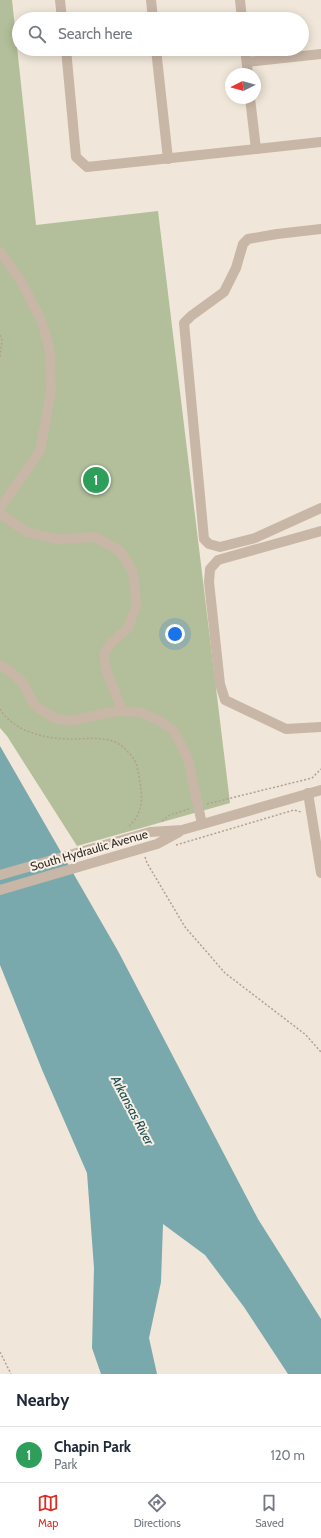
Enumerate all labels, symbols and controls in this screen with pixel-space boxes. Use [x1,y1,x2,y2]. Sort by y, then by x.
search box [12,12,309,56]
icon: search [26,23,48,45]
text: Search here [58,25,133,43]
north arrow [225,68,261,104]
pin: 1 [83,465,109,495]
your location [165,624,185,644]
street label: South Hydraulic Avenue [29,826,149,874]
water label: Arkansas River [108,1072,158,1148]
text: Nearby [16,1390,69,1410]
text: Chapin Park [54,1438,131,1456]
text: 1 [27,1447,31,1463]
text: 120 m [271,1447,305,1463]
text: Park [54,1456,77,1472]
tab: Map [37,1492,59,1530]
tab: Directions [134,1492,181,1530]
tab: Saved [255,1492,284,1530]

